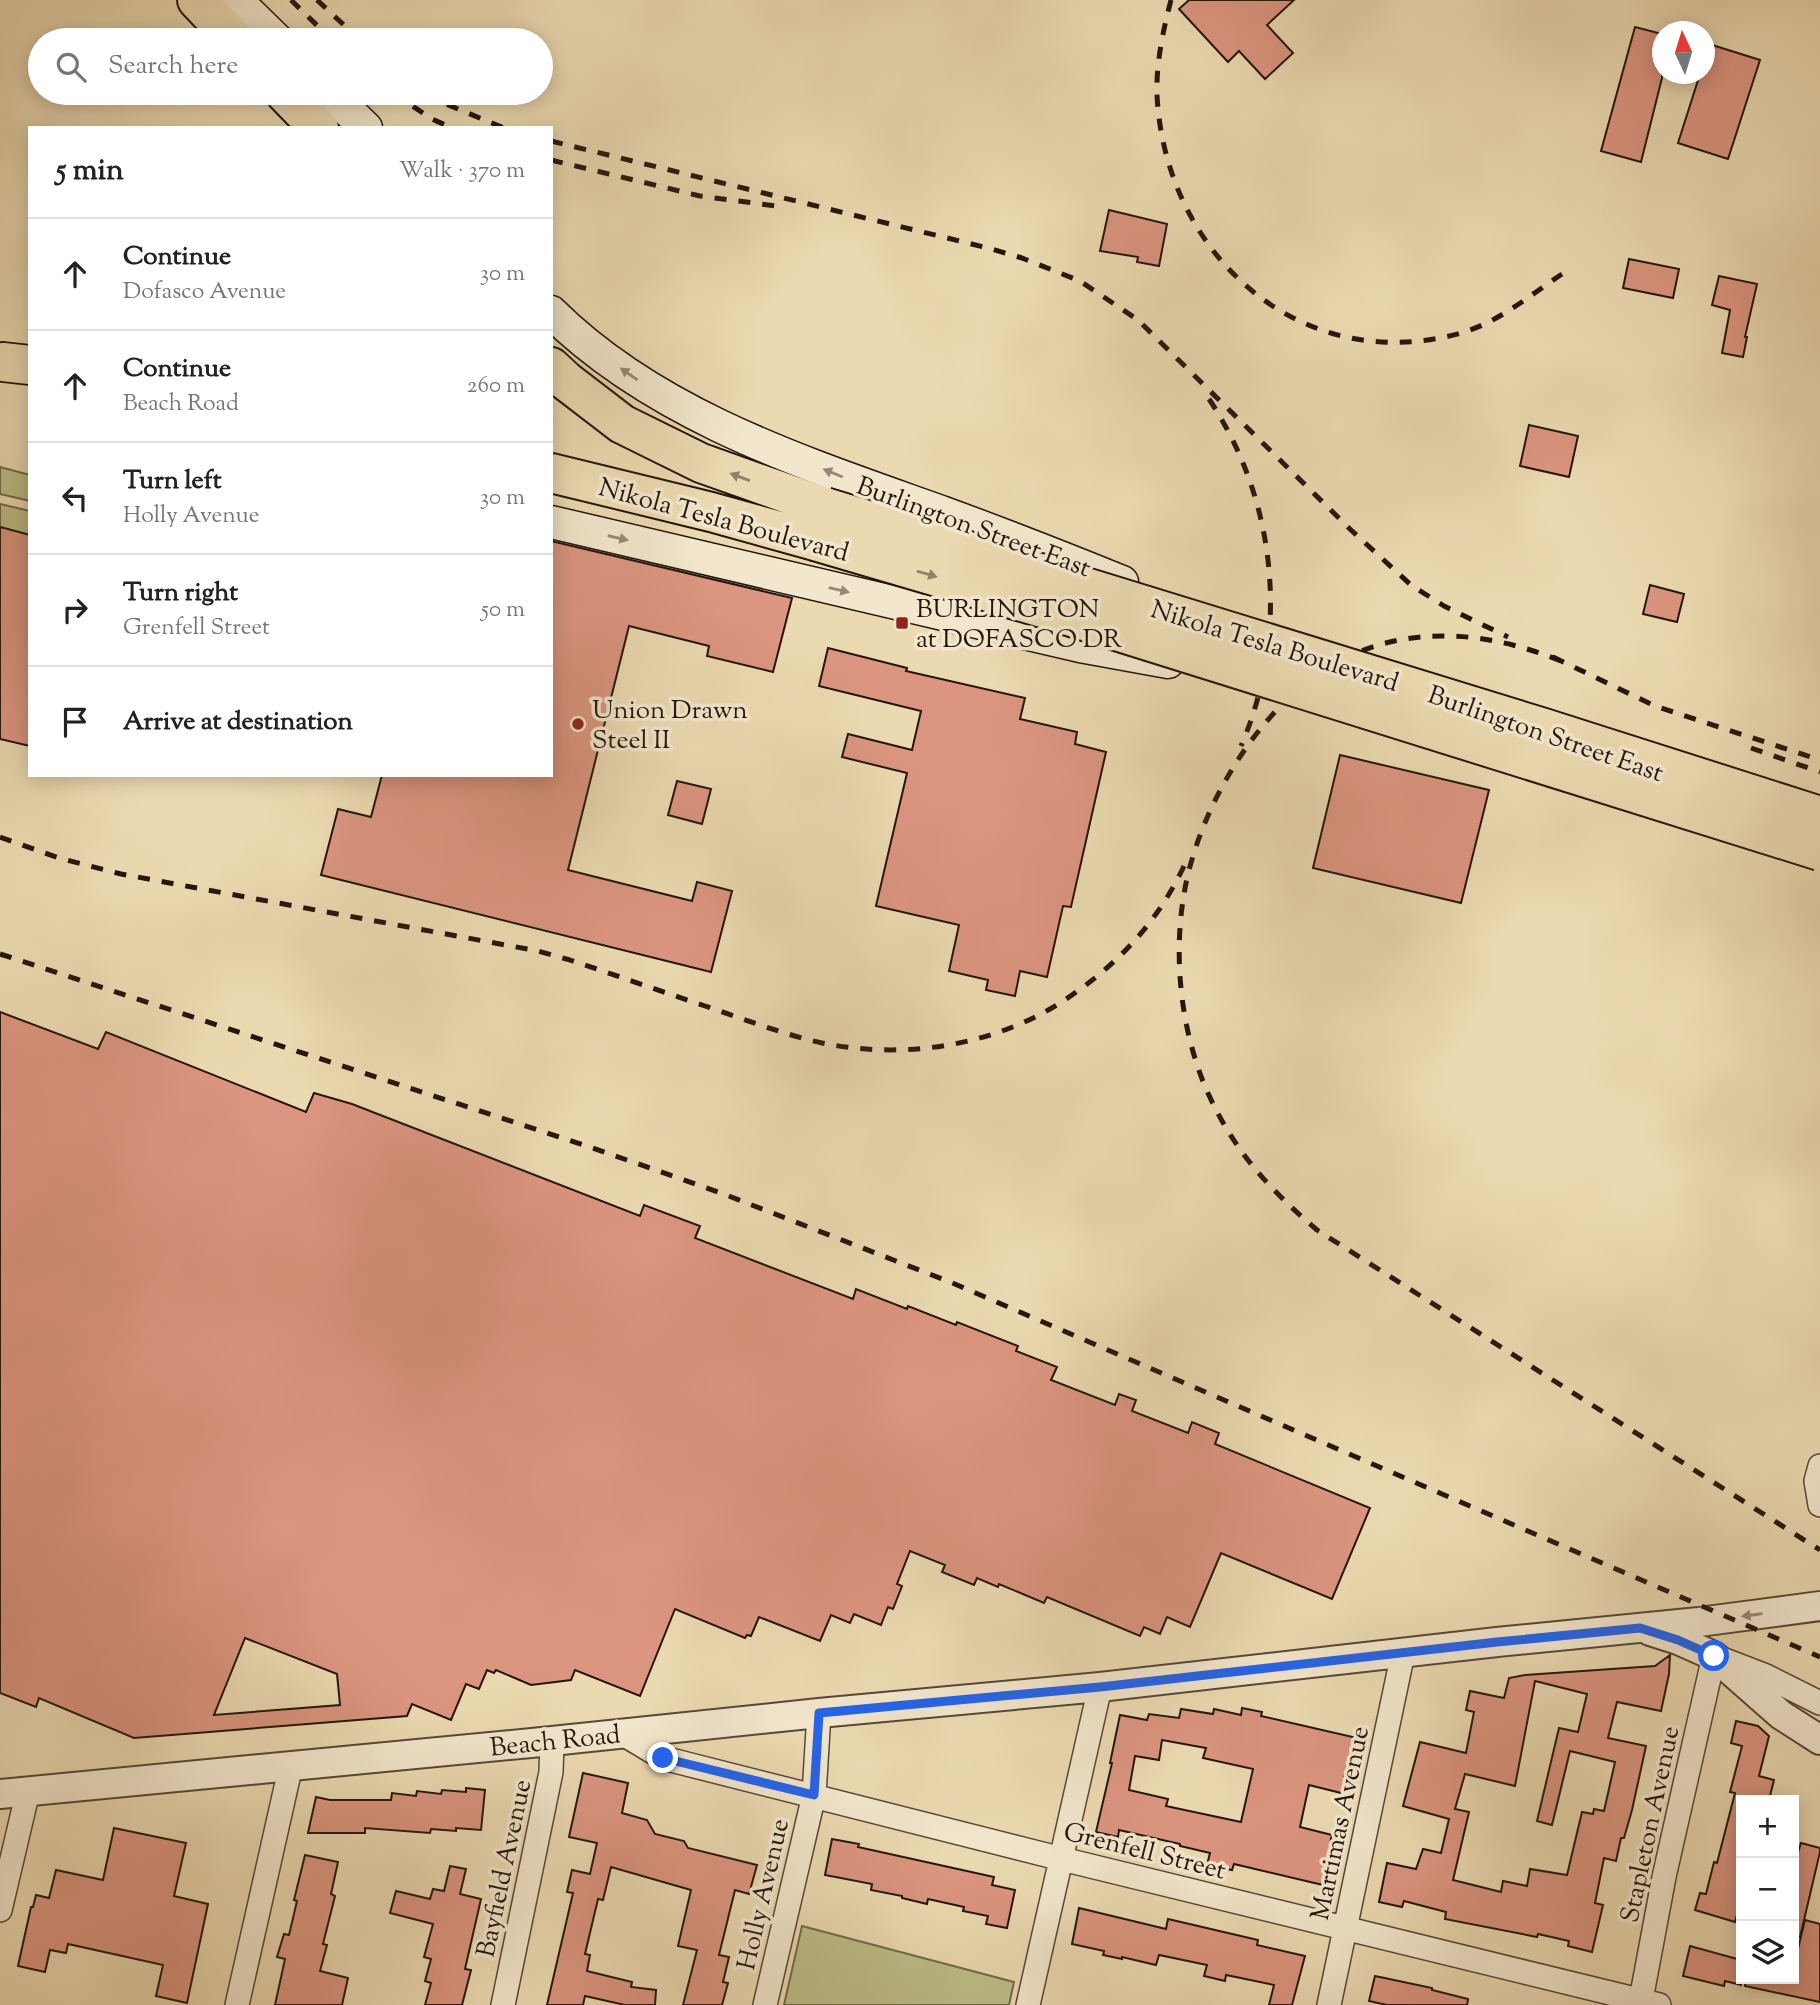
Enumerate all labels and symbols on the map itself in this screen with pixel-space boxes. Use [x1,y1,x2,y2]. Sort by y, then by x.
north arrow [1652,21,1715,84]
one-way arrow [620,367,638,381]
one-way arrow [823,467,844,478]
street label: Burlington Street East [851,469,1096,588]
street label: Nikola Tesla Boulevard [594,470,853,573]
one-way arrow [730,471,751,482]
one-way arrow [607,533,629,544]
one-way arrow [917,570,938,580]
one-way arrow [828,584,850,595]
place label: BURLINGTON at DOFASCO DR [916,592,1122,659]
street label: Nikola Tesla Boulevard [1146,592,1403,703]
marker: BURLINGTON at DOFASCO DR [894,615,910,631]
street label: Burlington Street East [1422,678,1668,793]
place label: Union Drawn Steel II [592,693,748,760]
marker: Union Drawn Steel II [570,716,586,732]
one-way arrow [1741,1609,1763,1620]
route start [1698,1640,1729,1671]
street label: Beach Road [488,1717,623,1768]
street label: Martimas Avenue [1303,1723,1380,1924]
street label: Stapleton Avenue [1613,1723,1690,1926]
route end [647,1742,678,1773]
street label: Bayfield Avenue [469,1776,542,1961]
street label: Grenfell Street [1059,1814,1230,1890]
street label: Holly Avenue [729,1815,800,1974]

